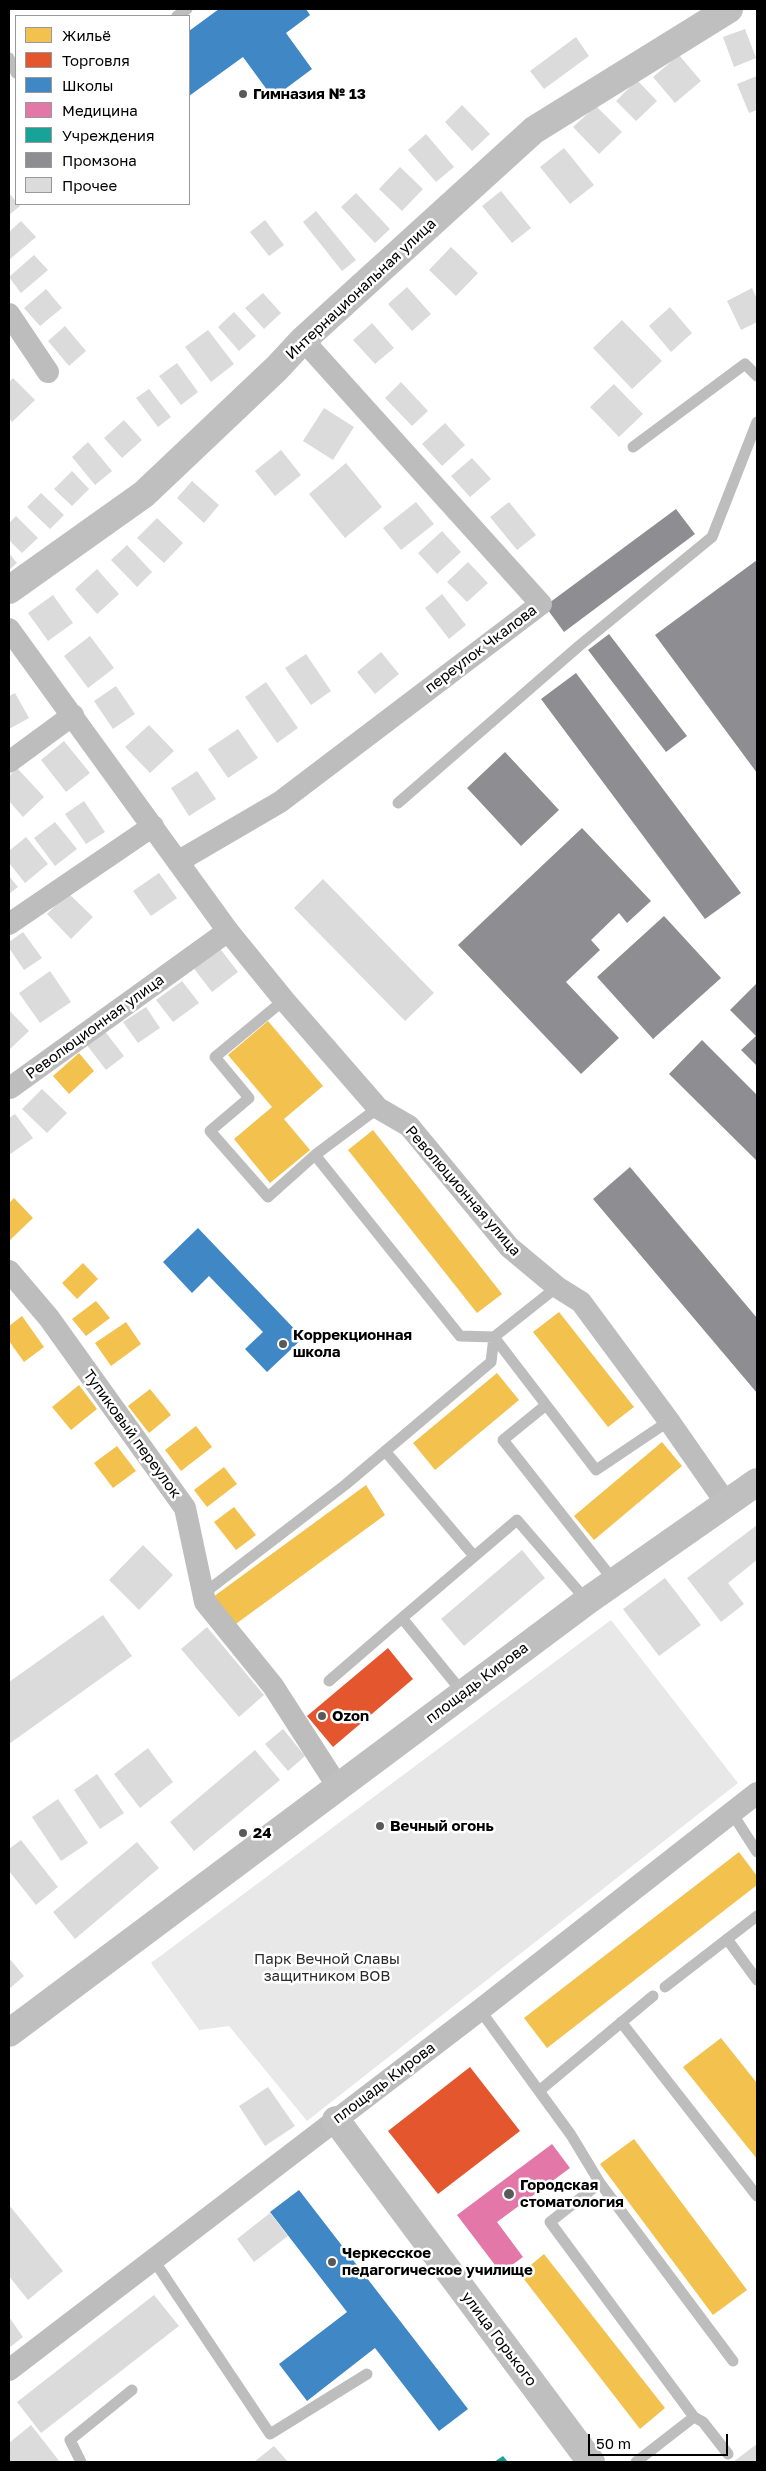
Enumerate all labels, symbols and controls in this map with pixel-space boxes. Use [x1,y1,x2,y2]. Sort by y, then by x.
legend [15,15,190,205]
text: Жильё [62,26,111,44]
text: Торговля [62,51,130,69]
text: Школы [62,76,113,94]
place label: Гимназия № 13 [253,85,366,103]
marker: Гимназия № 13 [237,88,249,100]
text: Медицина [62,101,138,119]
text: Учреждения [62,126,154,144]
text: Промзона [62,151,137,169]
text: Прочее [62,176,117,194]
street label: Интернациональная улица [282,215,440,363]
street label: переулок Чкалова [422,601,540,697]
street label: Революционная улица [22,971,168,1083]
street label: Революционная улица [402,1122,524,1260]
place label: Коррекционная школа [293,1326,412,1361]
marker: Коррекционная школа [277,1338,289,1350]
street label: Тупиковый переулок [79,1366,185,1502]
street label: площадь Кирова [422,1639,532,1727]
place label: Ozon [332,1707,369,1725]
marker: Ozon [316,1710,328,1722]
place label: Вечный огонь [390,1817,494,1835]
marker: Вечный огонь [374,1820,386,1832]
place label: 24 [253,1824,272,1842]
marker: 24 [237,1827,249,1839]
park label: Парк Вечной Славы защитником ВОВ [254,1950,400,1985]
street label: площадь Кирова [329,2039,439,2127]
place label: Городская стоматология [520,2176,624,2211]
marker: Городская стоматология [502,2187,516,2201]
place label: Черкесское педагогическое училище [342,2244,533,2279]
marker: Черкесское педагогическое училище [326,2256,338,2268]
street label: улица Горького [458,2288,540,2390]
scale bar [591,2424,731,2456]
text: 50 m [596,2434,631,2452]

